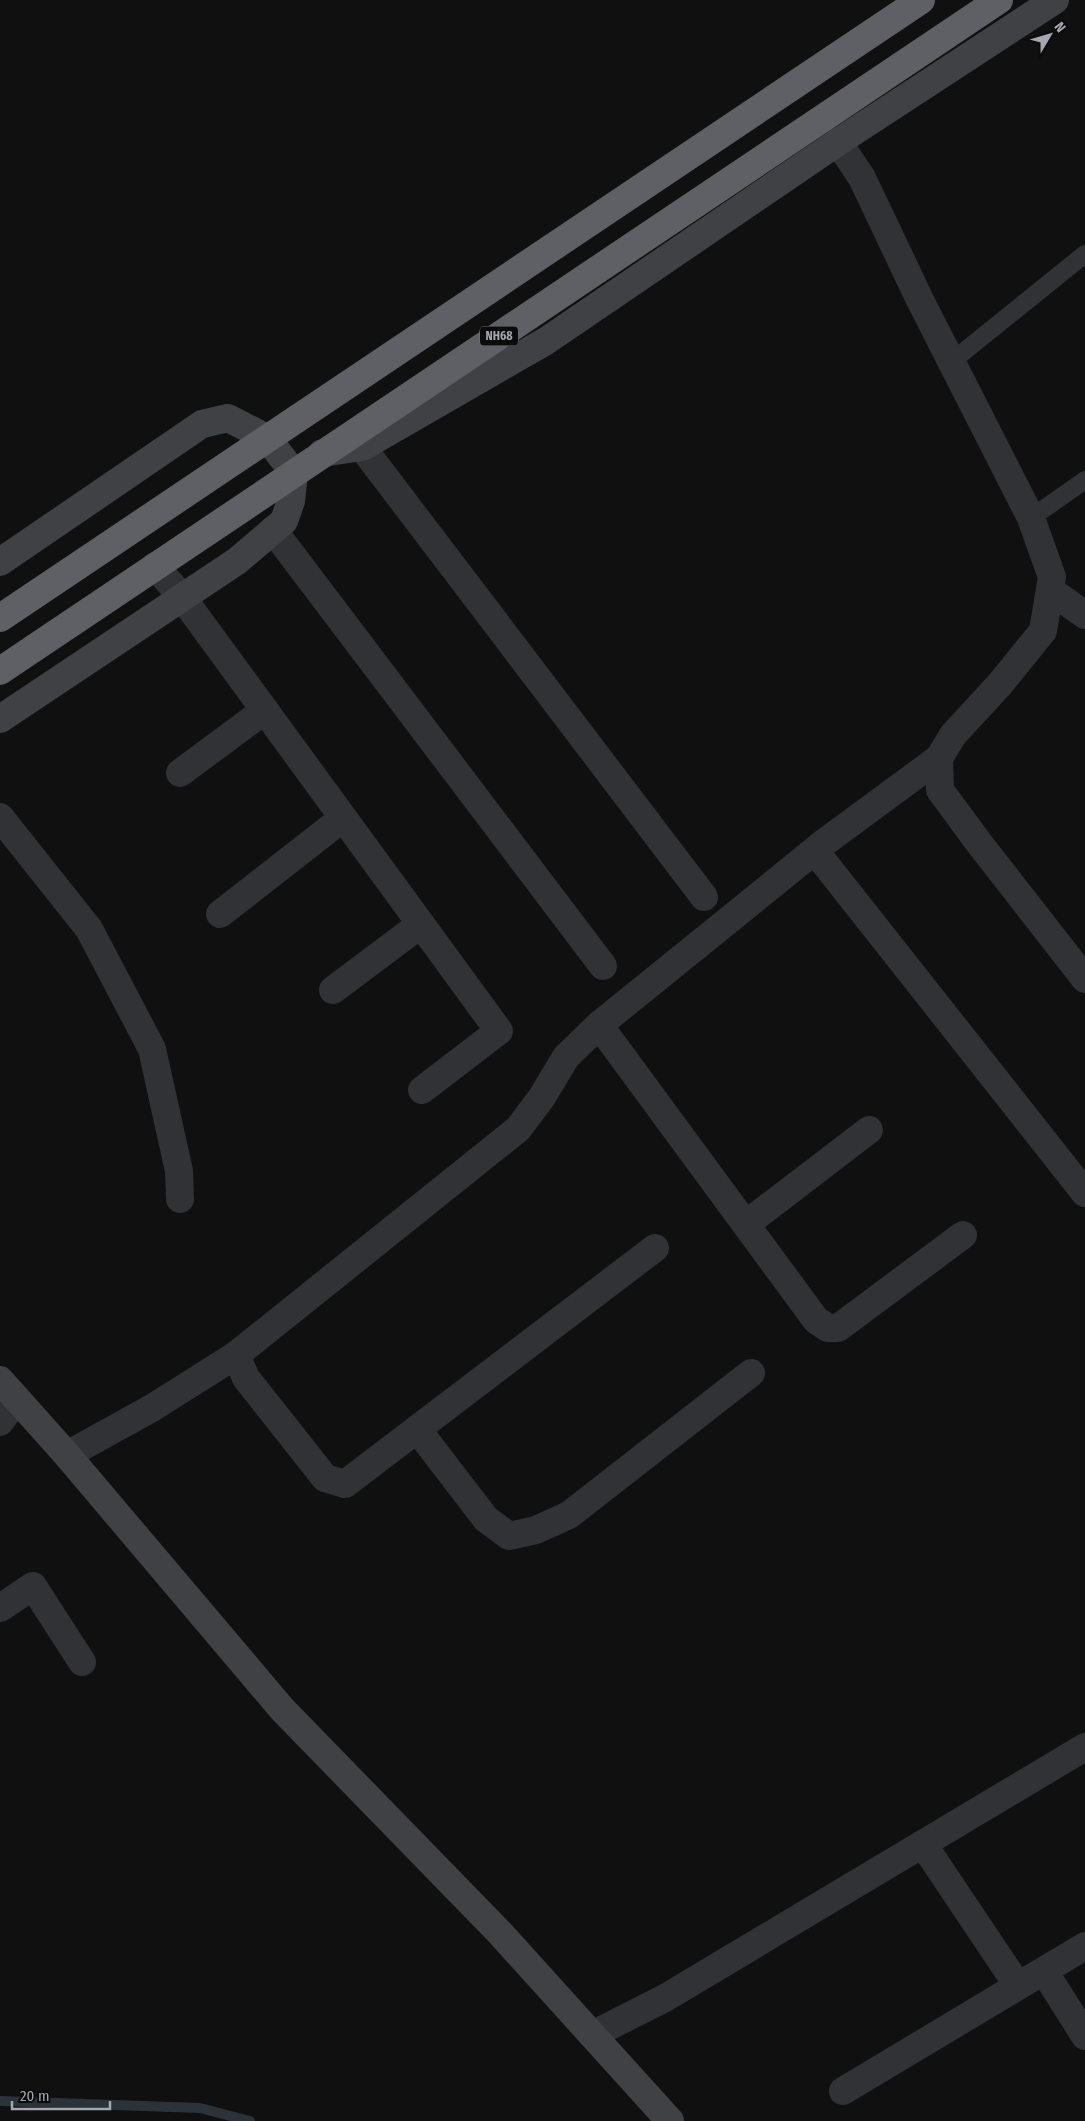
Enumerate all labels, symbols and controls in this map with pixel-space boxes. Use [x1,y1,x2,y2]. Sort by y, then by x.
north arrow [1025,10,1075,60]
text: N [1051,19,1069,36]
road number: NH68 [480,326,518,346]
scale bar [12,2078,110,2110]
text: 20 m [20,2087,50,2105]

